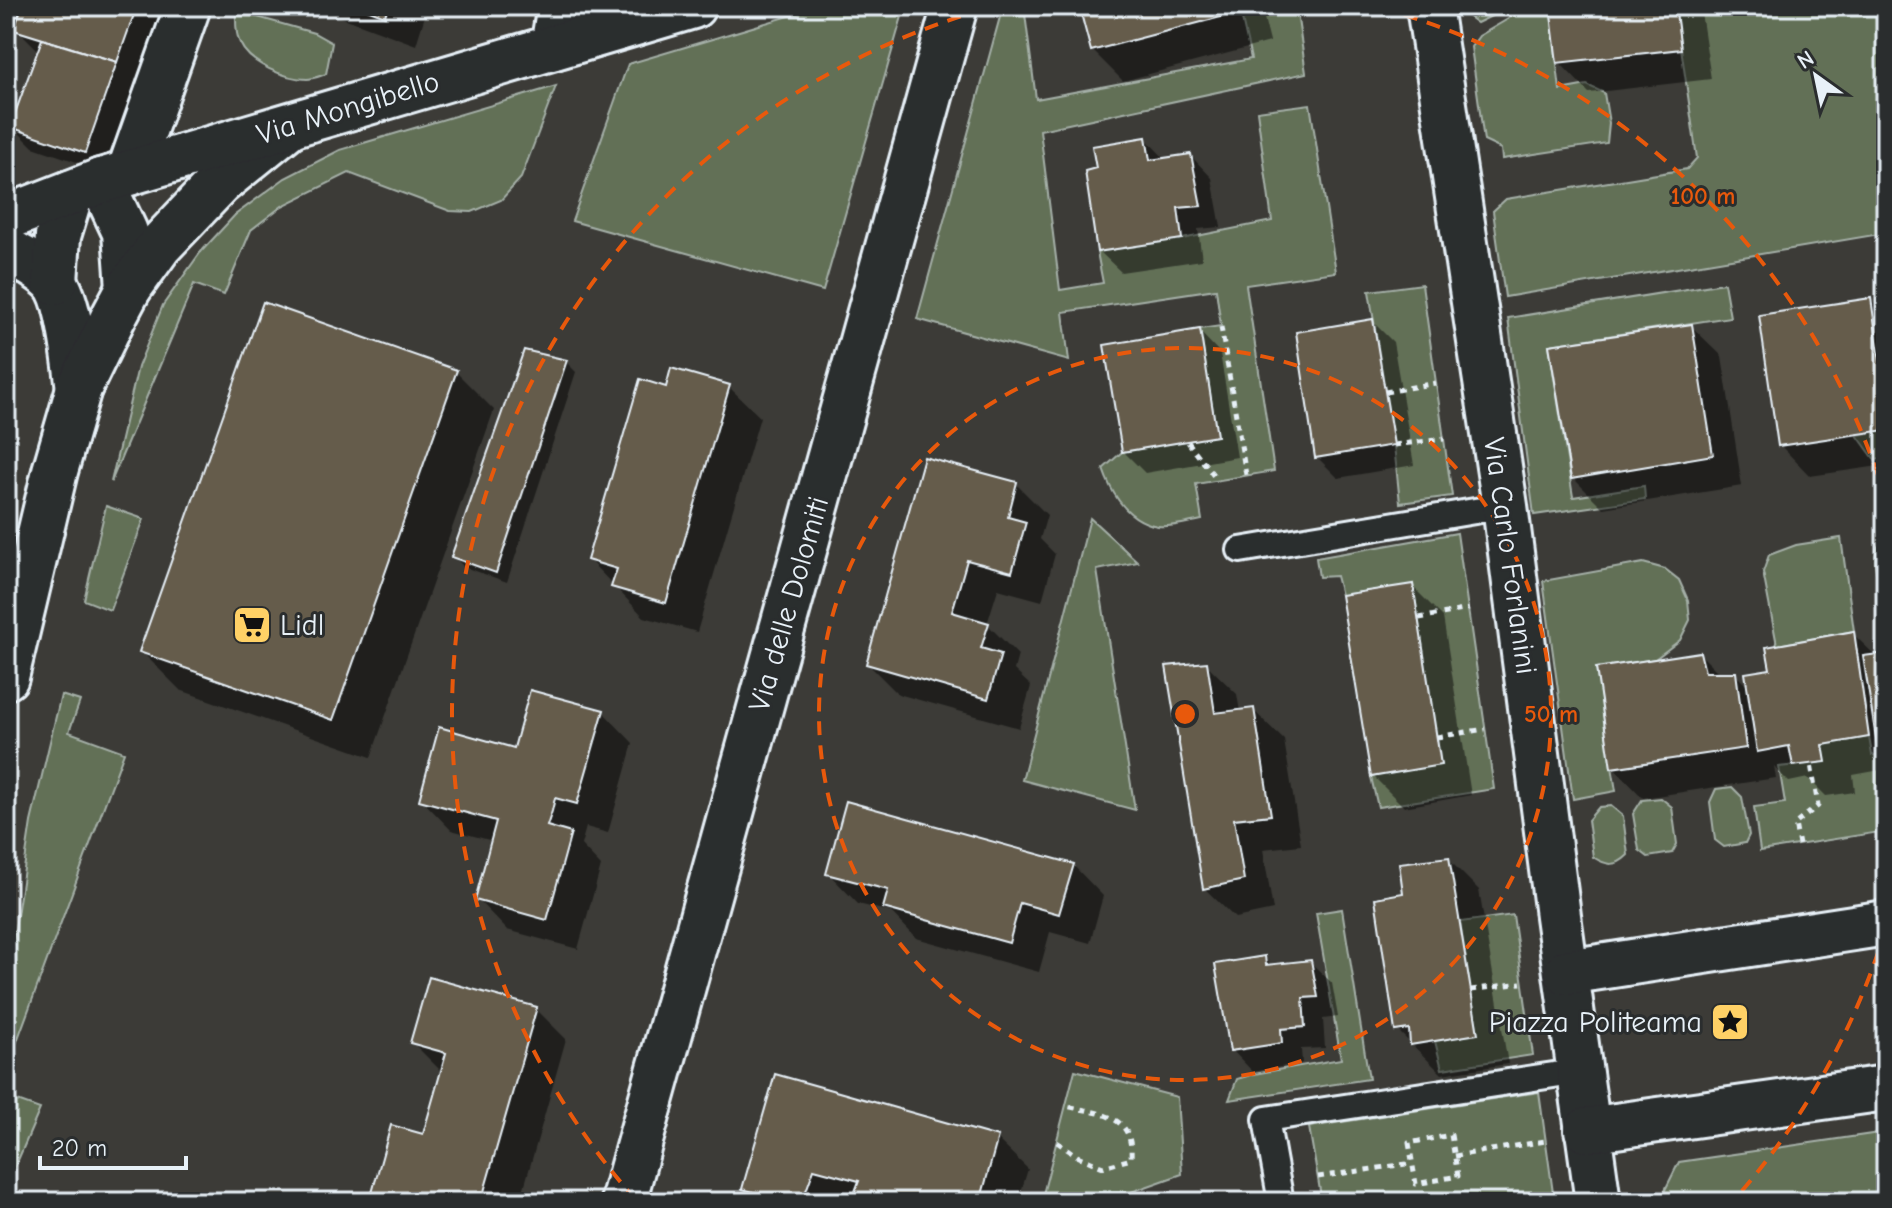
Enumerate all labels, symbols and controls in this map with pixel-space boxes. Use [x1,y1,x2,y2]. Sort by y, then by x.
north arrow [1776,36,1856,116]
text: N [1793,45,1819,75]
street label: Via Mongibello [253,64,443,152]
text: 100 m [1671,182,1735,210]
street label: Via Carlo Forlanini [1476,435,1544,677]
street label: Via delle Dolomiti [742,493,836,715]
supermarket icon: Lidl [231,604,273,646]
place label: Lidl [280,608,324,643]
centre of rings [1171,700,1199,728]
text: 50 m [1524,700,1578,728]
place icon: Piazza Politeama [1709,1001,1751,1043]
place label: Piazza Politeama [1489,1005,1702,1040]
scale bar [40,1120,186,1170]
text: 20 m [52,1134,107,1162]

